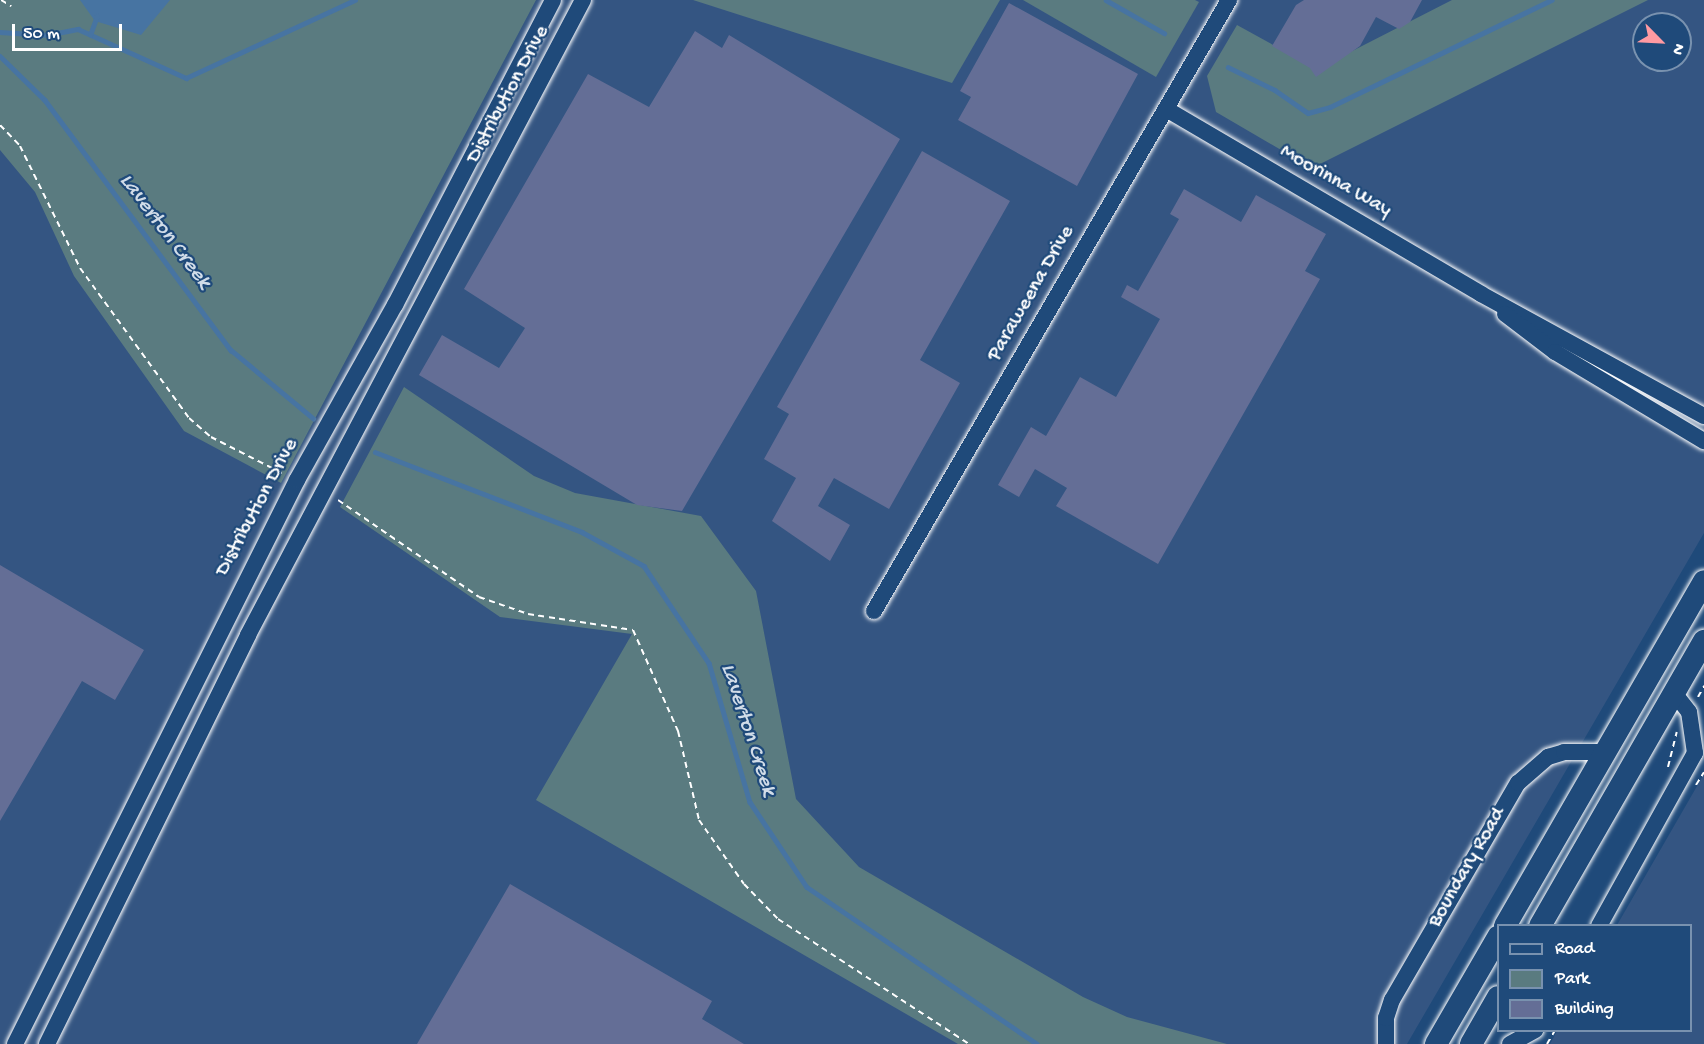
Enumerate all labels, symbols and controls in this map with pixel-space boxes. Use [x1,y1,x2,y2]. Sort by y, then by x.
scale bar [15,12,124,50]
north arrow [1632,12,1692,72]
street label: Distribution Drive [462,22,556,168]
text: 50 m [23,24,60,45]
text: N [1666,40,1688,57]
street label: Moorinna Way [1275,140,1395,224]
water label: Laverton Creek [112,169,216,295]
street label: Paraweena Drive [983,222,1081,366]
street label: Distribution Drive [211,435,305,581]
water label: Laverton Creek [713,661,781,799]
street label: Boundary Road [1424,804,1512,932]
legend [1497,924,1692,1032]
text: Road [1555,939,1594,960]
text: Park [1555,969,1589,990]
text: Building [1555,999,1614,1020]

